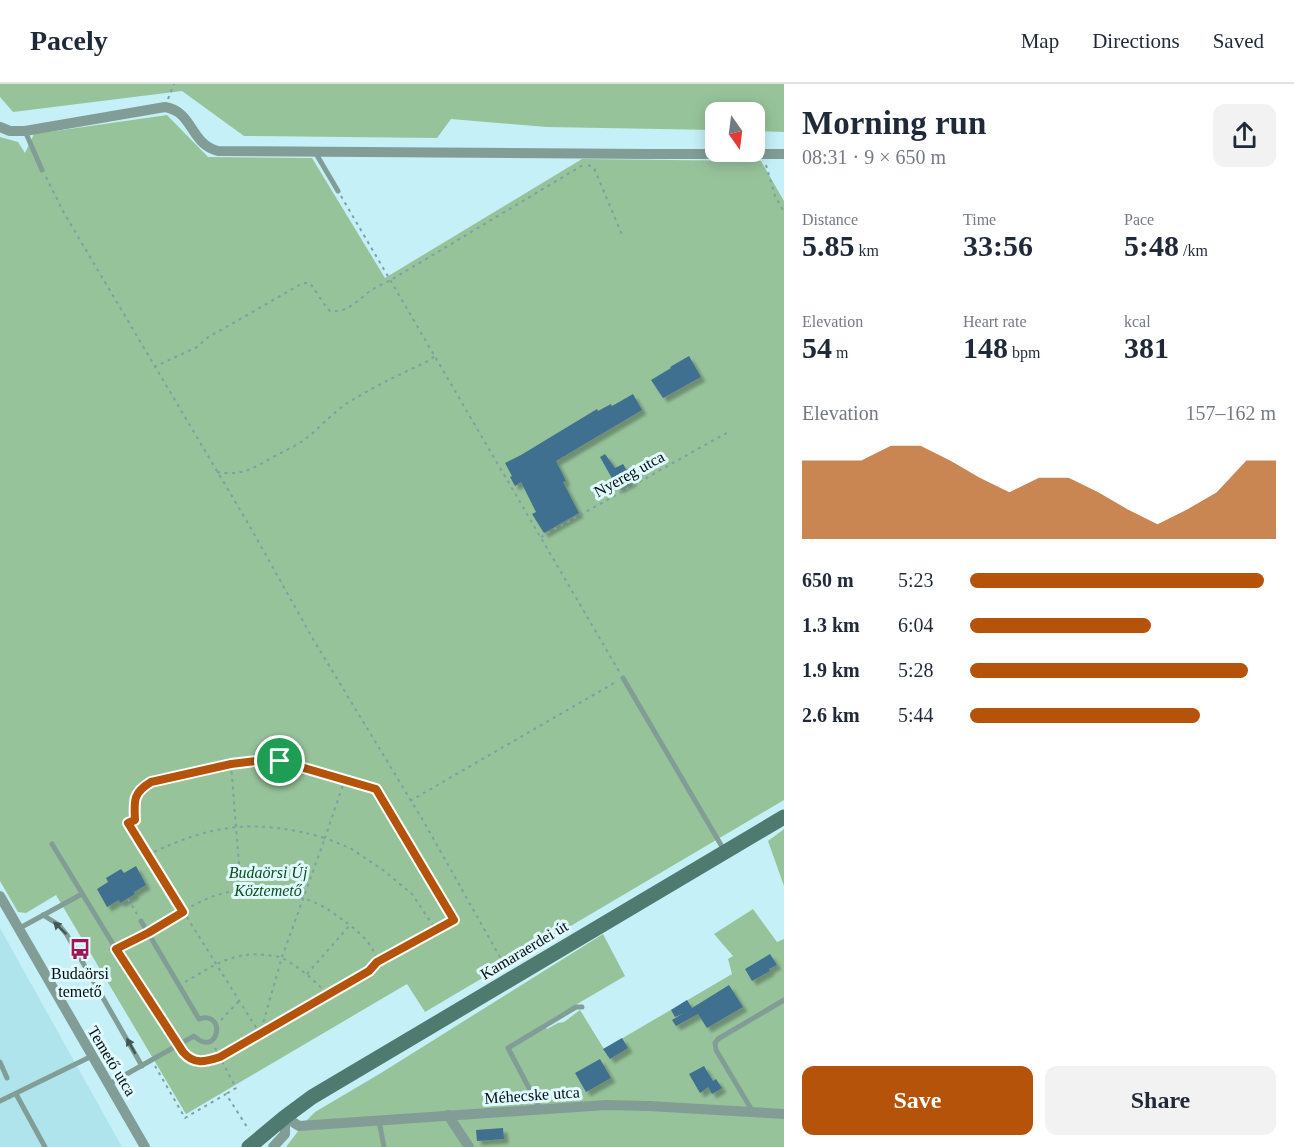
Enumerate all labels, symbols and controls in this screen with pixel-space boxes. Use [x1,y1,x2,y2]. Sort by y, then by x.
text: Pacely [30,25,108,56]
text: Map [1021,29,1059,53]
text: Directions [1092,29,1180,53]
text: Saved [1213,29,1264,53]
north arrow [705,102,765,162]
map controls [705,102,765,162]
button: share [1213,104,1276,167]
text: Morning run [802,105,986,141]
text: 08:31 · 9 × 650 m [802,146,946,168]
text: Distance [802,211,858,228]
text: Time [963,211,996,228]
text: Pace [1124,211,1154,228]
text: 5.85 [802,229,855,262]
text: 33:56 [963,229,1033,262]
text: 5:48 [1124,229,1179,262]
text: km [855,242,879,259]
text: /km [1179,242,1208,259]
text: Elevation [802,313,863,330]
text: Heart rate [963,313,1027,330]
text: kcal [1124,313,1151,330]
text: 54 [802,331,832,364]
text: 148 [963,331,1008,364]
text: 381 [1124,331,1169,364]
text: m [832,344,848,361]
text: bpm [1008,344,1040,361]
text: Elevation [802,402,879,424]
text: 157–162 m [1185,402,1276,424]
street label: Nyereg utca [591,448,668,501]
text: 650 m [802,569,854,591]
text: 5:23 [898,569,934,591]
text: 1.3 km [802,614,860,636]
text: 6:04 [898,614,934,636]
text: 1.9 km [802,659,860,681]
text: 5:28 [898,659,934,681]
text: 2.6 km [802,704,860,726]
text: 5:44 [898,704,934,726]
pin [254,735,305,786]
icon: arrive [263,744,296,777]
park label: Budaörsi Új Köztemető [229,863,308,899]
street label: Kamaraerdei út [477,917,571,983]
one-way arrow [53,921,67,935]
bus stop icon: Budaörsi temető [68,937,92,961]
place label: Budaörsi temető [51,965,109,1000]
street label: Temető utca [85,1023,139,1099]
one-way arrow [126,1037,136,1054]
button: Save [802,1066,1033,1135]
button: Share [1045,1066,1276,1135]
street label: Méhecske utca [484,1083,580,1107]

